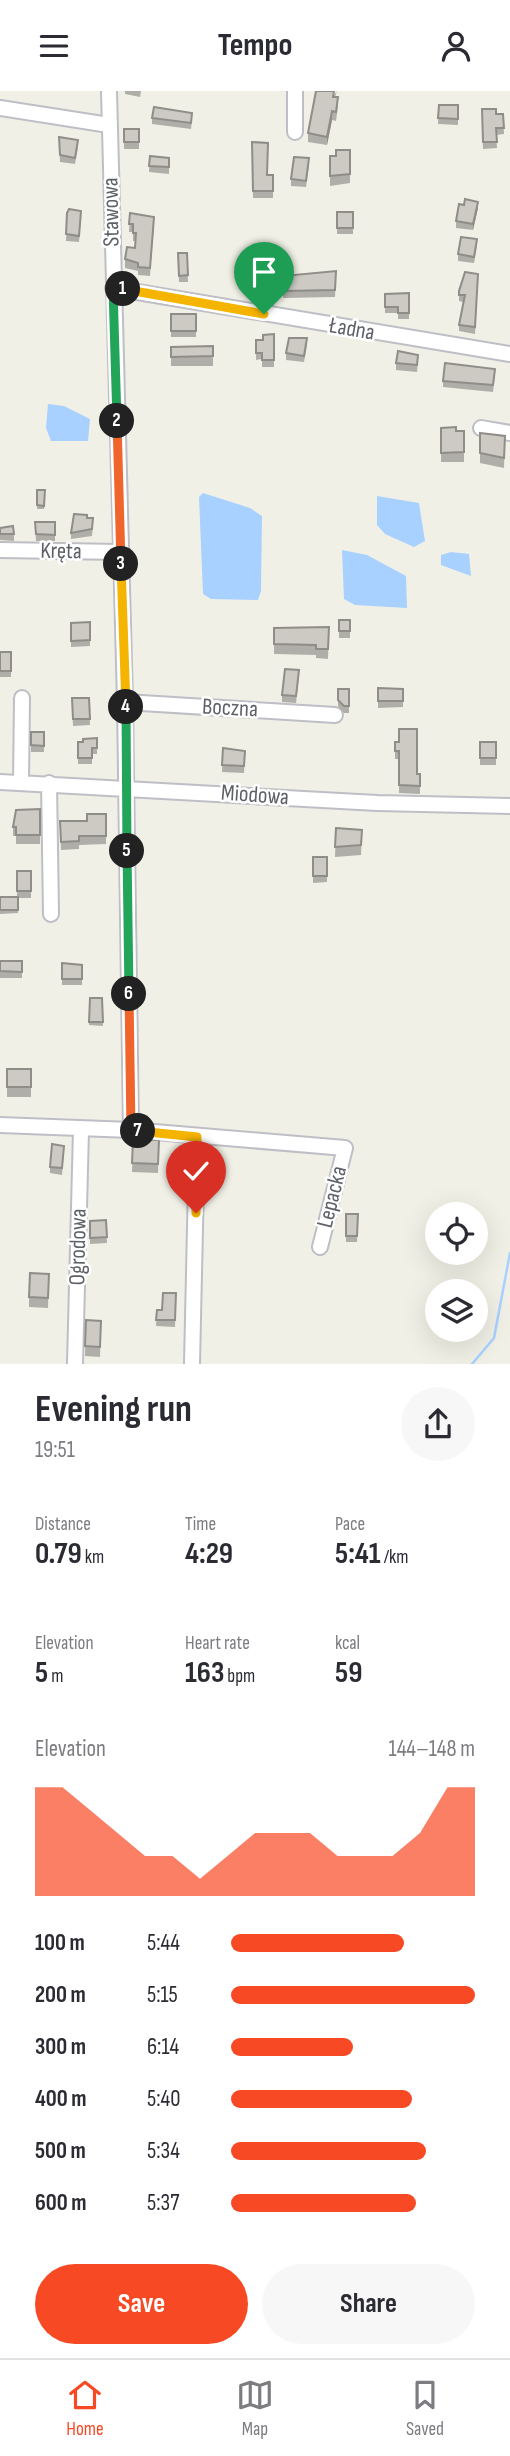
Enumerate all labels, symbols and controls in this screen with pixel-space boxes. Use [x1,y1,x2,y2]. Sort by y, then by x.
text: Tempo [218,26,292,65]
icon: menu [35,27,73,65]
icon: person [437,27,475,65]
street label: Stawowa [96,177,126,247]
pin [234,242,294,314]
icon: arrive [245,253,283,291]
pin: 1 [106,271,140,307]
text: 1 [119,277,126,300]
street label: Ładna [326,311,377,347]
pin: 2 [100,403,134,439]
text: 2 [112,409,121,432]
street label: Kręta [40,537,82,565]
pin: 3 [104,547,138,581]
text: 3 [116,552,125,575]
pin: 4 [108,689,144,725]
street label: Boczna [201,693,259,723]
text: 4 [121,695,130,718]
street label: Miodowa [220,779,290,811]
pin: 5 [110,833,144,869]
text: 5 [122,839,131,862]
pin: 6 [111,977,146,1011]
text: 6 [124,982,133,1005]
pin: 7 [120,1114,156,1149]
text: 7 [133,1119,142,1142]
pin [166,1141,226,1213]
icon: check [177,1152,215,1190]
street label: Lepacka [311,1163,353,1231]
map controls [425,1202,488,1342]
button: locate [425,1202,488,1265]
street label: Ogrodowa [63,1208,93,1286]
button: layers [425,1279,488,1342]
text: Evening run [35,1387,192,1432]
button: share [401,1387,475,1461]
text: 19:51 [35,1436,75,1464]
text: Distance [35,1513,91,1536]
text: Time [185,1513,216,1536]
text: Pace [335,1513,365,1536]
text: 0.79 [35,1536,82,1572]
text: 4:29 [185,1536,233,1572]
text: 5:41 [335,1536,381,1572]
text: km [82,1546,104,1569]
text: /km [381,1546,408,1569]
text: Elevation [35,1632,94,1655]
text: Heart rate [185,1632,250,1655]
text: kcal [335,1632,360,1655]
text: 5 [35,1655,48,1691]
text: 163 [185,1655,224,1691]
text: 59 [335,1655,362,1691]
text: m [48,1665,63,1688]
text: bpm [224,1665,255,1688]
text: Elevation [35,1735,106,1763]
text: 144–148 m [389,1735,475,1763]
text: 100 m [35,1929,85,1957]
text: 5:44 [147,1929,180,1957]
text: 200 m [35,1981,86,2009]
text: 5:15 [147,1981,178,2009]
text: 300 m [35,2033,86,2061]
text: 6:14 [147,2033,179,2061]
text: 400 m [35,2085,86,2113]
text: 5:40 [147,2085,180,2113]
text: 500 m [35,2137,86,2165]
text: 5:34 [147,2137,180,2165]
text: 600 m [35,2189,87,2217]
text: 5:37 [147,2189,179,2217]
button: Save [35,2264,248,2344]
button: Share [262,2264,475,2344]
tab: Home [66,2376,104,2441]
tab: Map [236,2376,274,2441]
tab: Saved [406,2376,444,2441]

